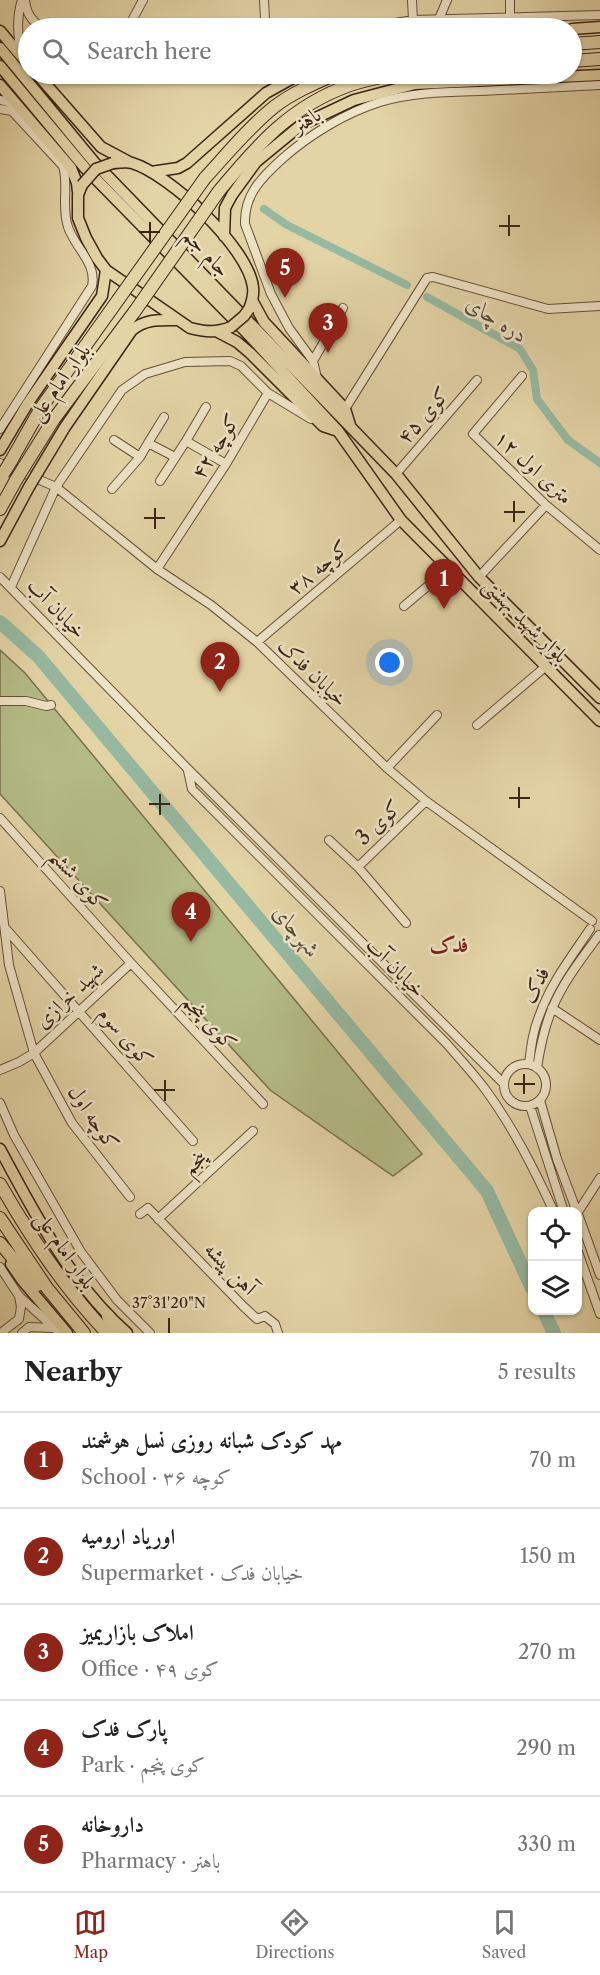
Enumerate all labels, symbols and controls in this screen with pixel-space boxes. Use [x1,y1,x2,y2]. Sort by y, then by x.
search box [18,18,582,84]
icon: search [39,35,72,68]
text: Search here [87,38,212,65]
street label: باهنر [285,101,326,141]
street label: جام جم [172,223,236,287]
pin: 5 [266,248,304,298]
water label: دره چای [460,290,533,350]
pin: 3 [308,304,348,353]
street label: بلوار امام علی [23,339,100,429]
street label: کوی ۴۵ [391,381,455,449]
street label: کوچه ۴۲ [185,409,246,484]
street label: ۱۲ متری اول [490,425,578,509]
street label: کوچه ۳۸ [282,534,355,601]
pin: 1 [424,560,464,609]
street label: بلوار شهید بهشتی [476,572,574,670]
street label: خیابان آب [22,573,92,644]
street label: خیابان فدک [272,633,353,712]
pin: 2 [200,642,240,692]
your location [375,648,404,677]
street label: کوی 3 [350,794,407,851]
street label: کوی ششم [38,843,113,921]
pin: 4 [172,892,210,942]
water label: شهرچای [266,899,327,964]
district label: فدک [429,931,469,958]
street label: خیابان آب [360,932,431,1003]
street label: شهید خرازی [29,957,110,1035]
street label: فدک [515,963,555,1007]
street label: کوی پنجم [172,989,242,1061]
street label: کوی سوم [89,1001,159,1075]
street label: کوچه اول [62,1080,125,1155]
street label: پنجم [176,1143,218,1186]
street label: بلوار امام علی [25,1206,102,1297]
map controls [528,1207,582,1315]
button: locate [528,1207,582,1261]
street label: آهن پیشه [198,1236,264,1303]
button: layers [528,1261,582,1315]
text: 37°31'20"N [132,1293,206,1312]
text: Nearby [24,1356,122,1388]
text: 5 results [498,1360,576,1384]
text: مهد کودک شبانه روزی نسل هوشمند [81,1427,342,1454]
text: 1 [39,1448,48,1472]
text: 70 m [530,1448,576,1472]
text: School · کوچه ۳۶ [81,1465,231,1489]
text: اوریاد ارومیه [81,1523,175,1550]
text: 2 [38,1544,49,1568]
text: 150 m [520,1544,576,1568]
text: Supermarket · خیابان فدک [81,1561,303,1585]
text: املاک بازاریمیز [81,1619,194,1646]
text: 3 [38,1640,49,1664]
text: 270 m [518,1640,576,1664]
text: Office · کوی ۴۹ [81,1657,219,1681]
text: پارک فدک [81,1715,167,1742]
text: 4 [38,1736,49,1760]
text: 290 m [516,1736,576,1760]
text: Park · کوی پنجم [81,1753,205,1777]
text: داروخانه [81,1811,144,1838]
text: 5 [38,1832,49,1856]
text: 330 m [517,1832,576,1856]
text: Pharmacy · باهنر [81,1849,220,1873]
tab: Map [74,1906,108,1962]
tab: Directions [255,1906,334,1962]
tab: Saved [482,1906,526,1962]

